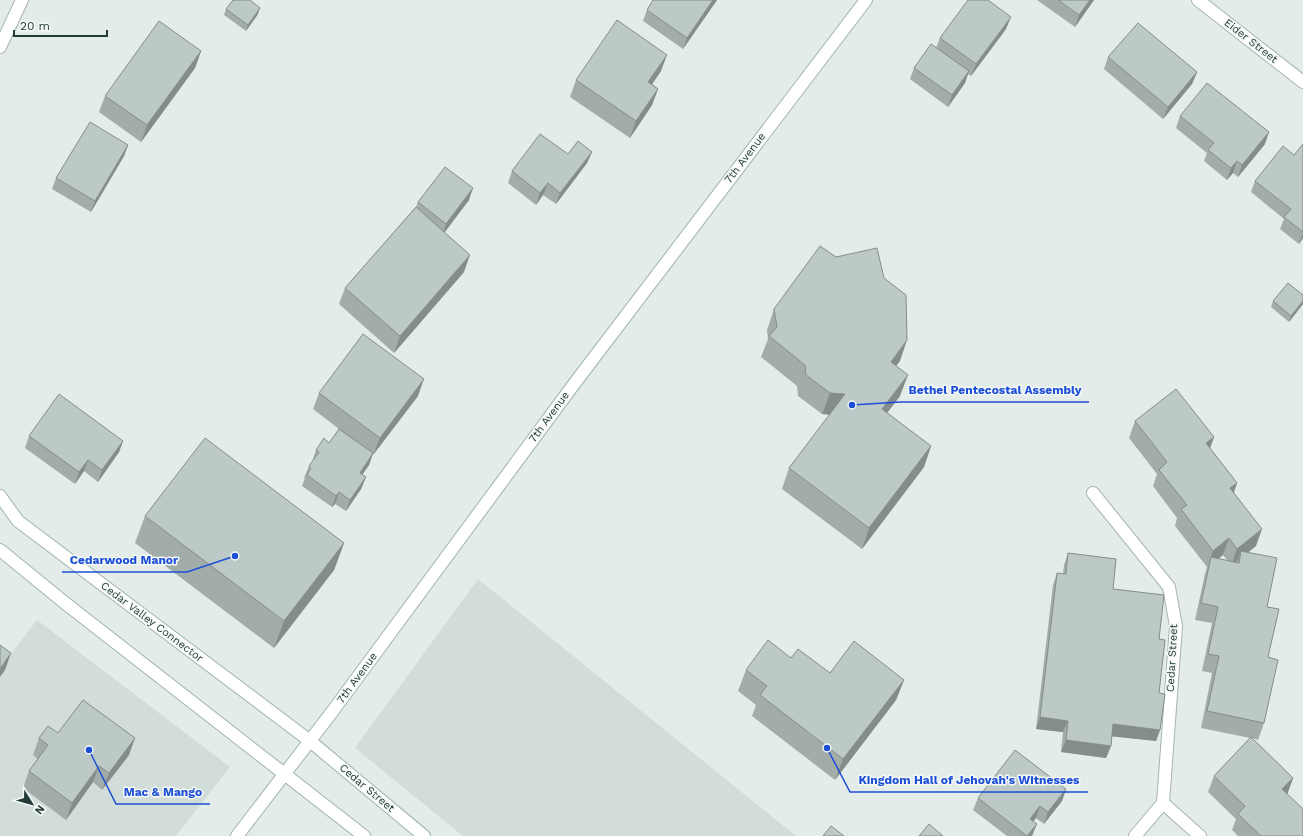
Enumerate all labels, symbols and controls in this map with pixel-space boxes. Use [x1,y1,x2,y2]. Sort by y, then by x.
scale bar [14,12,107,38]
street label: Eider Street [1222,16,1281,66]
text: 20 m [20,19,50,33]
street label: 7th Avenue [722,130,768,186]
callout: Bethel Pentecostal Assembly [900,378,1089,402]
text: Bethel Pentecostal Assembly [908,383,1082,397]
street label: 7th Avenue [526,389,572,445]
callout: Cedarwood Manor [62,548,187,572]
text: Cedarwood Manor [70,553,179,567]
street label: Cedar Valley Connector [98,579,206,665]
street label: Cedar Street [1164,623,1180,692]
street label: 7th Avenue [334,650,380,706]
street label: Cedar Street [337,761,398,815]
callout: Kingdom Hall of Jehovah's Witnesses [850,768,1088,792]
text: Kingdom Hall of Jehovah's Witnesses [859,773,1080,787]
callout: Mac & Mango [116,780,210,804]
north arrow [12,784,52,824]
text: Mac & Mango [124,785,202,799]
text: N [32,803,47,817]

